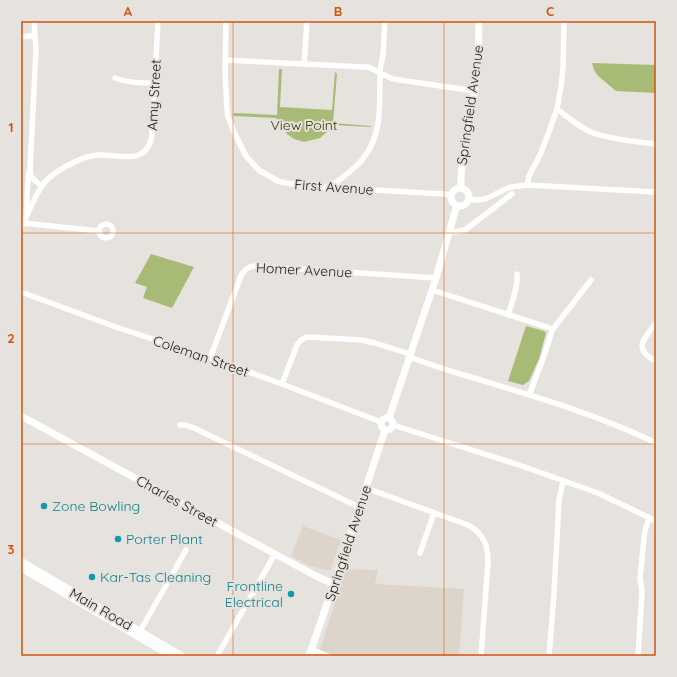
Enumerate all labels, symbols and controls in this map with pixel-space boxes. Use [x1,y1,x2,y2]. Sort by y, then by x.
text: A [124,3,133,19]
text: B [334,3,342,19]
text: C [546,3,554,19]
street label: Springfield Avenue [453,44,487,166]
street label: Amy Street [143,58,165,131]
park label: View Point [270,116,338,134]
text: 1 [8,119,14,135]
street label: First Avenue [294,175,374,199]
street label: Homer Avenue [255,258,353,282]
text: 2 [7,330,15,346]
street label: Coleman Street [151,331,251,381]
street label: Charles Street [133,471,221,531]
street label: Springfield Avenue [321,483,375,603]
place label: Zone Bowling [52,497,140,515]
marker: Zone Bowling [39,501,49,511]
place label: Porter Plant [126,530,203,548]
marker: Porter Plant [113,534,123,544]
text: 3 [8,541,15,557]
place label: Kar-Tas Cleaning [100,568,211,586]
marker: Kar-Tas Cleaning [87,572,97,582]
place label: Frontline Electrical [225,577,283,611]
street label: Main Road [66,584,136,634]
marker: Frontline Electrical [286,589,296,599]

